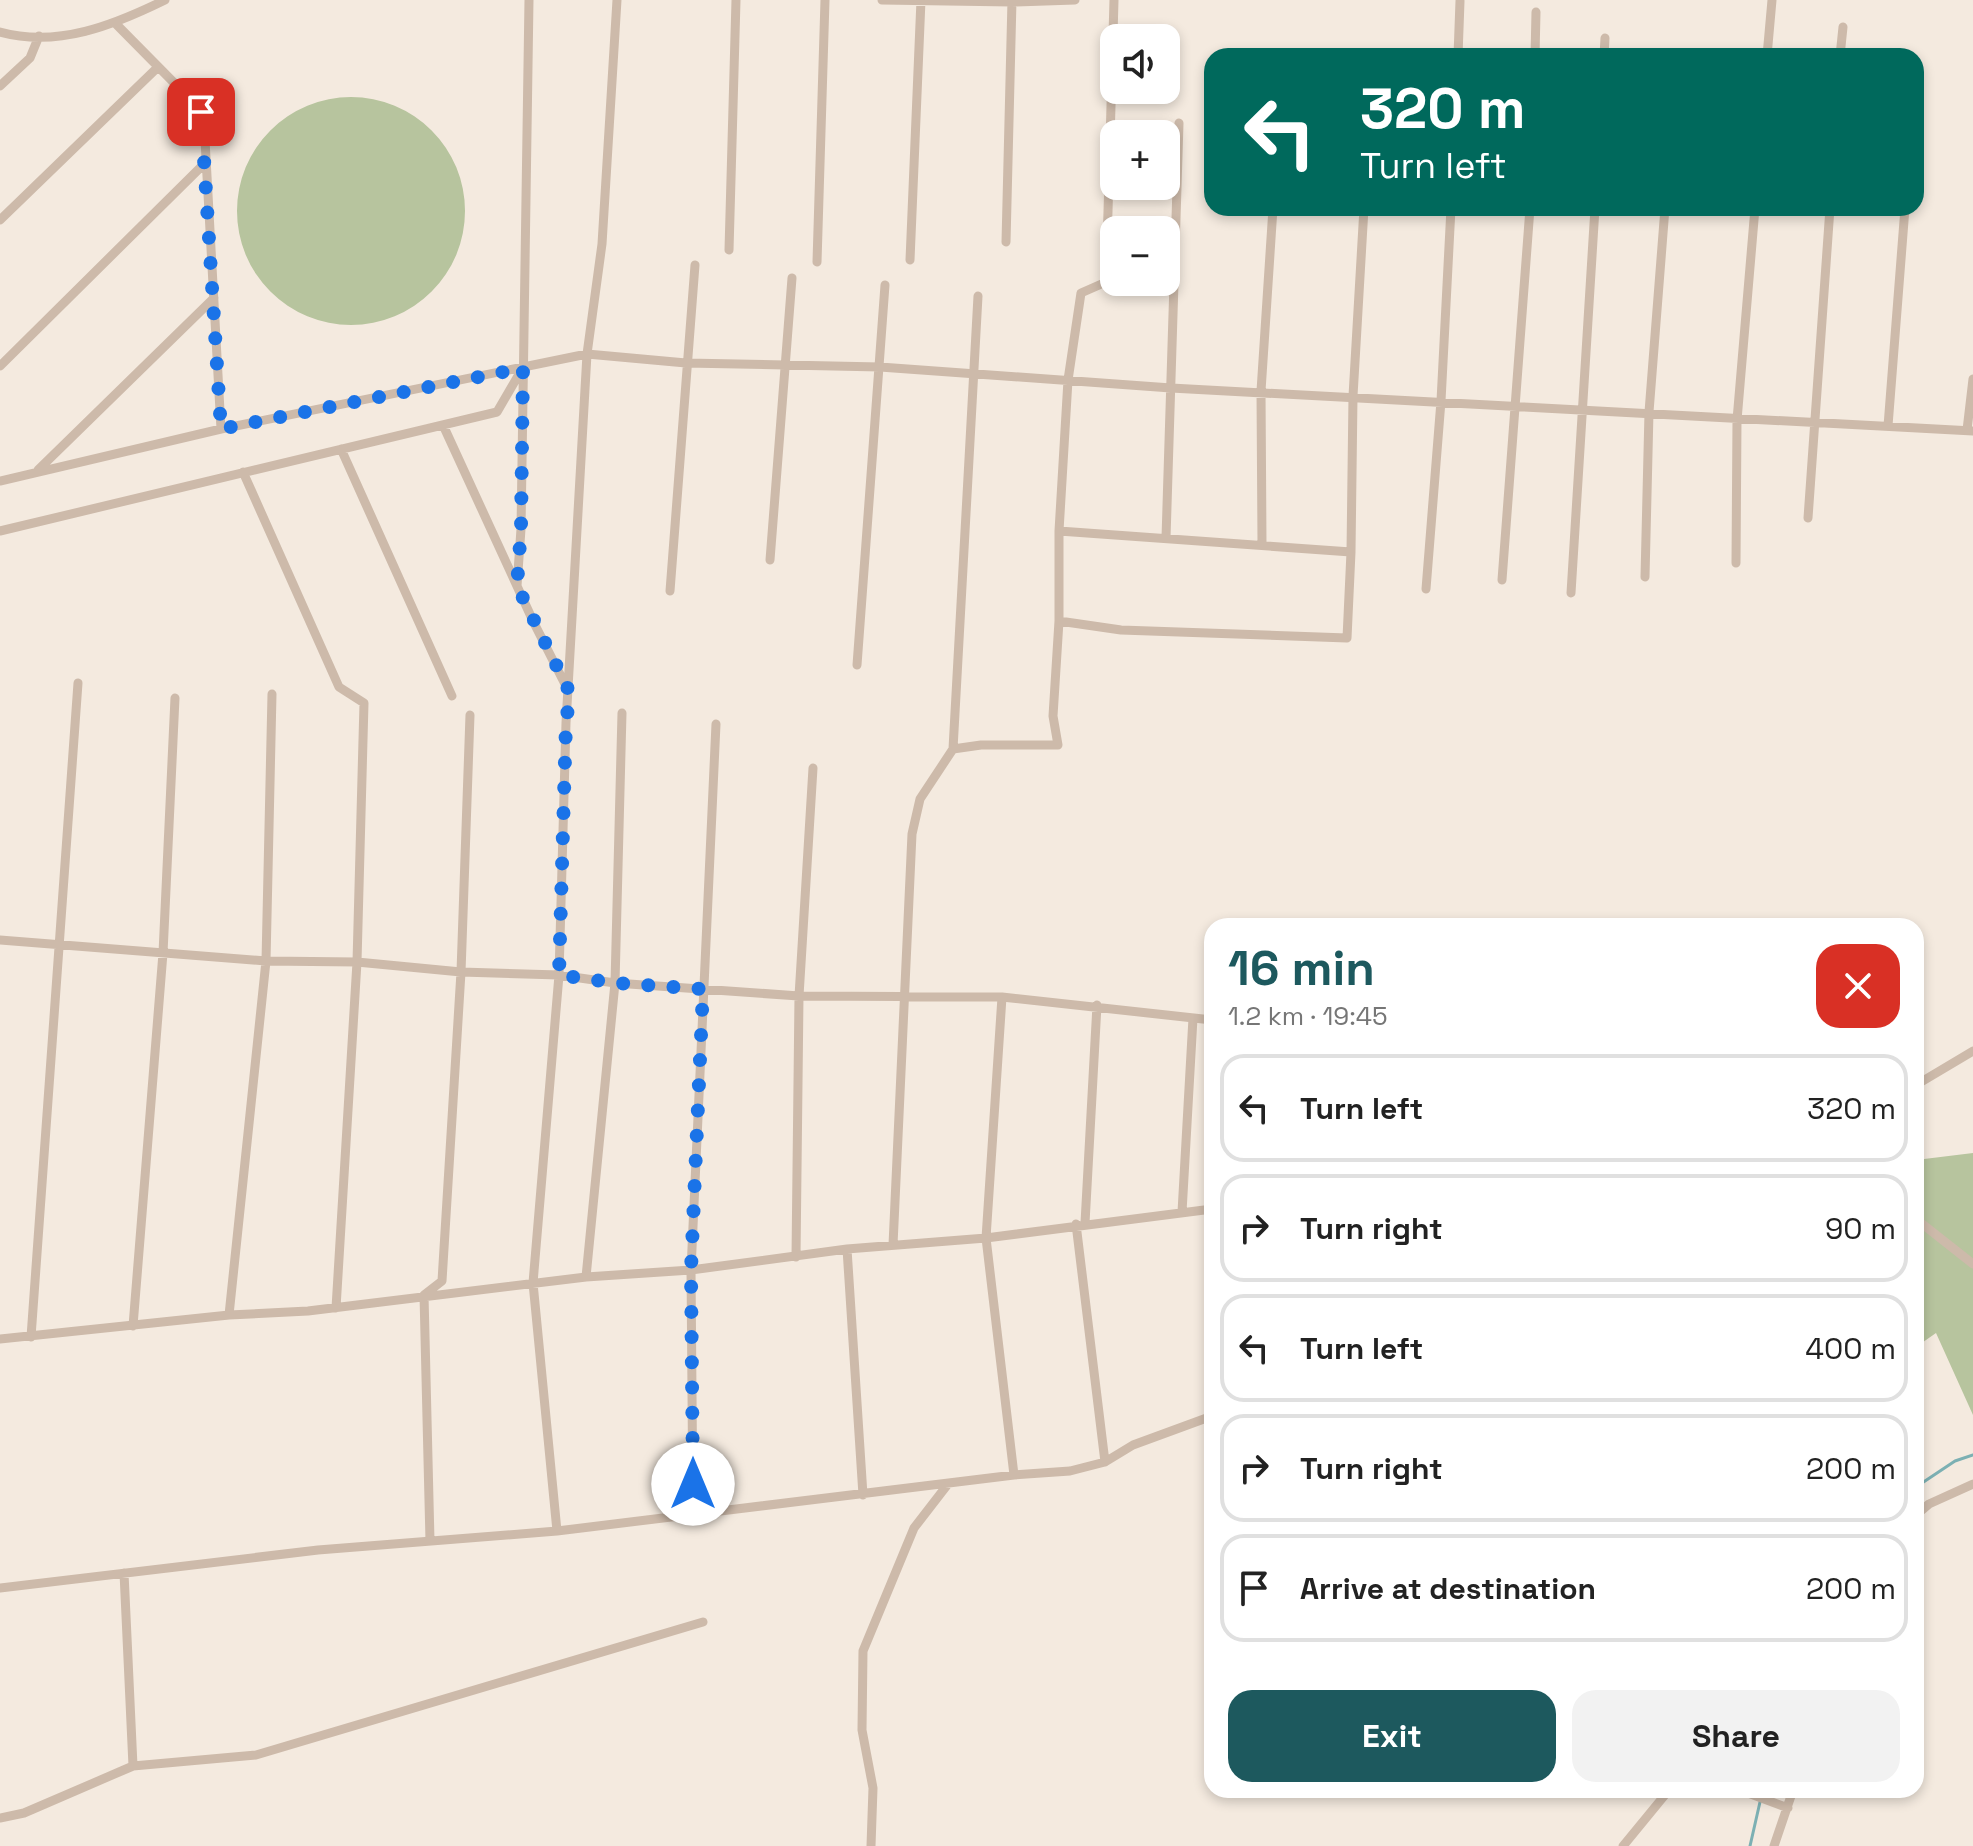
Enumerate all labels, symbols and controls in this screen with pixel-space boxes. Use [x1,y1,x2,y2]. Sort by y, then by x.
map controls [1100,24,1180,296]
button: sound [1100,24,1180,104]
text: 320 m [1360,73,1526,144]
pin [167,78,235,146]
icon: left [1228,80,1332,184]
icon: arrive [179,90,223,134]
button: + [1100,120,1180,200]
text: Turn left [1360,143,1507,189]
button: − [1100,216,1180,296]
text: 16 min [1228,938,1375,999]
button: close [1816,944,1900,1028]
text: 1.2 km · 19:45 [1228,999,1388,1033]
icon: left [1232,1086,1276,1130]
text: Turn left [1300,1089,1423,1128]
text: 320 m [1807,1089,1896,1128]
icon: right [1232,1206,1276,1250]
text: Turn right [1300,1209,1443,1248]
text: 90 m [1825,1209,1896,1248]
icon: left [1232,1326,1276,1370]
text: Turn left [1300,1329,1423,1368]
text: 400 m [1805,1329,1896,1368]
position arrow [651,1442,735,1526]
icon: right [1232,1446,1276,1490]
text: Turn right [1300,1449,1443,1488]
text: 200 m [1806,1449,1896,1488]
icon: arrive [1232,1566,1276,1610]
text: Arrive at destination [1300,1569,1596,1608]
text: 200 m [1806,1569,1896,1608]
button: Exit [1228,1690,1556,1782]
button: Share [1572,1690,1900,1782]

